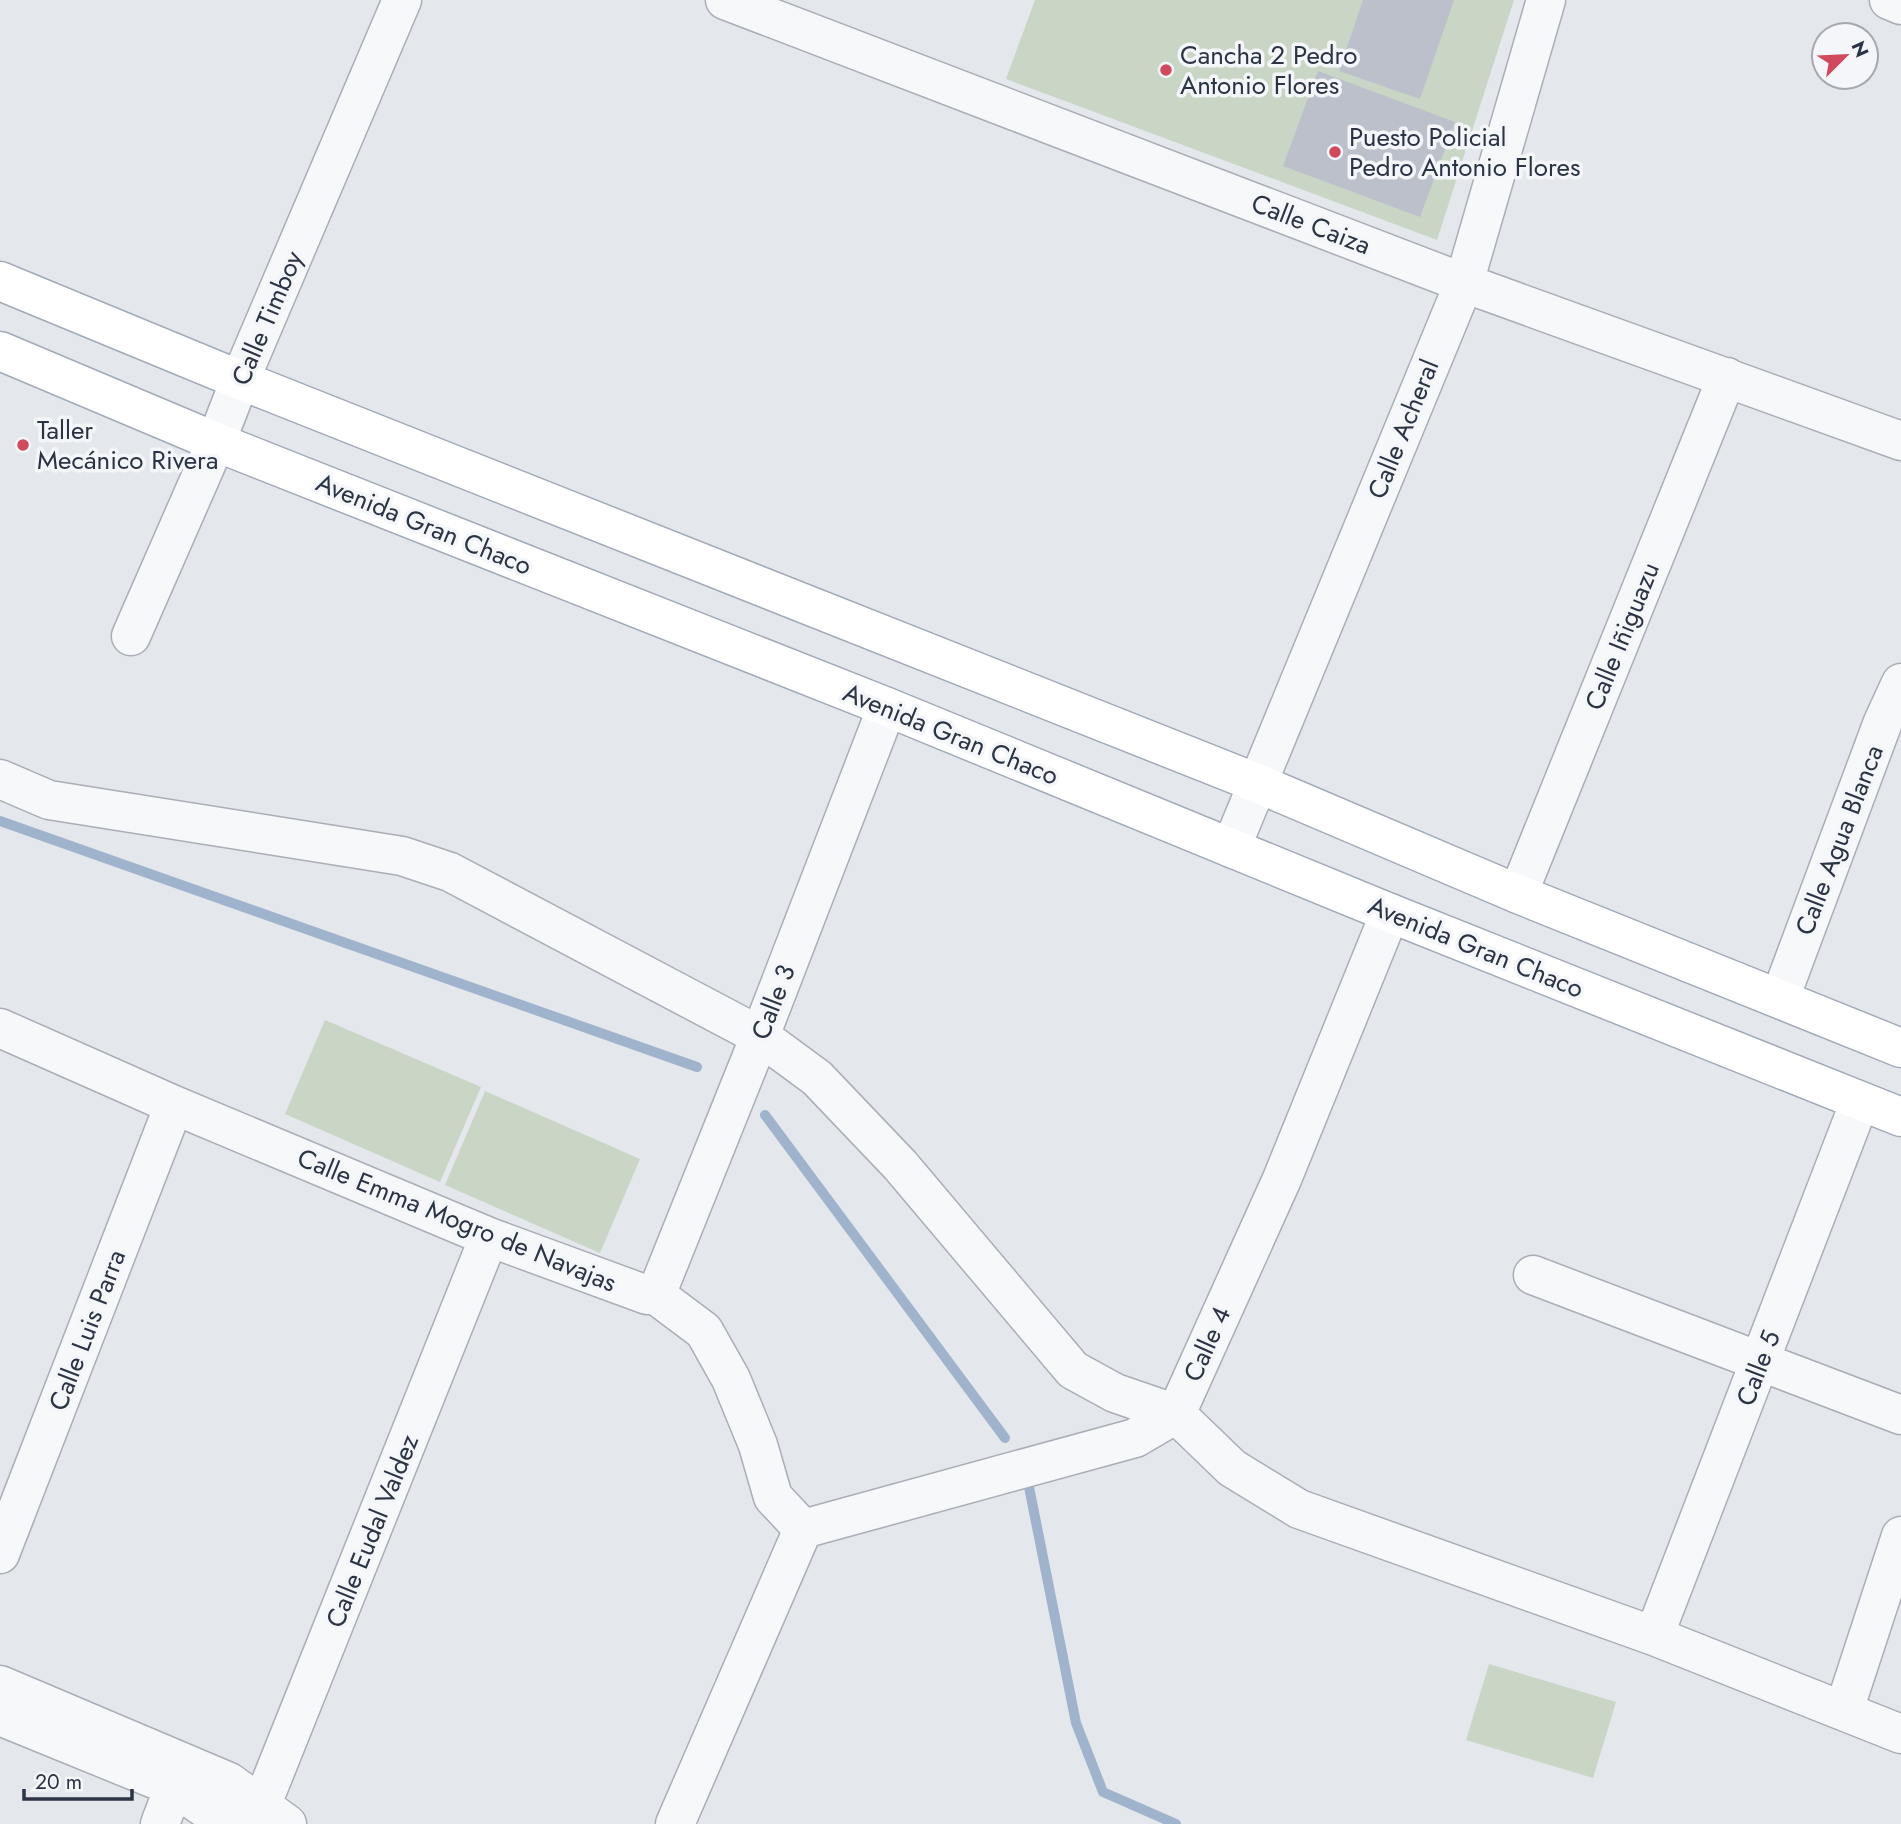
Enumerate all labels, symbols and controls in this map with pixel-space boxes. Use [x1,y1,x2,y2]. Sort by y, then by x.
north arrow [1810,21,1880,91]
place label: Cancha 2 Pedro Antonio Flores [1180,36,1357,104]
text: N [1845,37,1875,62]
marker: Cancha 2 Pedro Antonio Flores [1158,62,1174,78]
place label: Puesto Policial Pedro Antonio Flores [1349,118,1580,186]
marker: Puesto Policial Pedro Antonio Flores [1327,144,1343,160]
street label: Calle Caiza [1246,184,1376,264]
street label: Calle Timboy [222,244,313,391]
street label: Calle Acheral [1358,354,1448,504]
place label: Taller Mecánico Rivera [37,411,219,479]
marker: Taller Mecánico Rivera [15,437,31,453]
street label: Avenida Gran Chaco [311,463,537,585]
street label: Calle Iñiguazu [1575,556,1669,716]
street label: Avenida Gran Chaco [838,673,1064,795]
street label: Calle Agua Blanca [1785,739,1893,941]
street label: Avenida Gran Chaco [1363,886,1589,1008]
street label: Calle 3 [741,959,805,1045]
street label: Calle Emma Mogro de Navajas [292,1138,622,1302]
street label: Calle Luis Parra [39,1244,135,1416]
street label: Calle 4 [1174,1300,1240,1388]
street label: Calle 5 [1726,1325,1790,1411]
street label: Calle Eudal Valdez [316,1429,428,1633]
scale bar [24,1758,133,1802]
text: 20 m [35,1767,82,1797]

